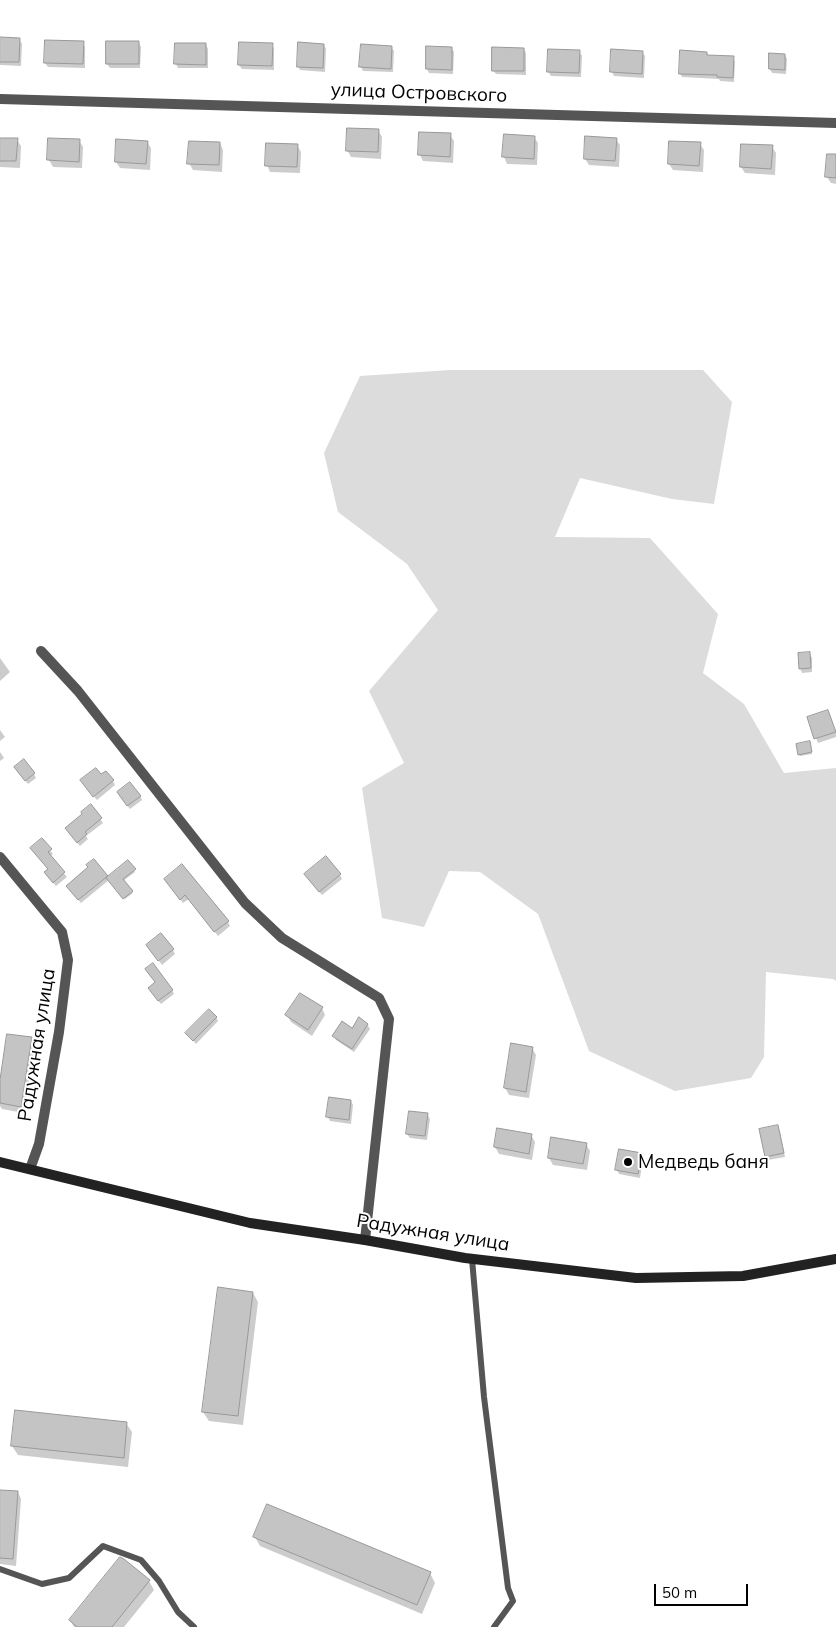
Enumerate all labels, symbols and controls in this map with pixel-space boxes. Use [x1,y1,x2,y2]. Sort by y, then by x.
street label: улица Островского [330,79,508,107]
street label: Радужная улица [14,967,60,1123]
place label: Медведь баня [638,1151,769,1173]
marker: Медведь баня [622,1156,634,1168]
street label: Радужная улица [355,1210,511,1256]
scale bar [656,1574,750,1606]
text: 50 m [662,1583,697,1602]

